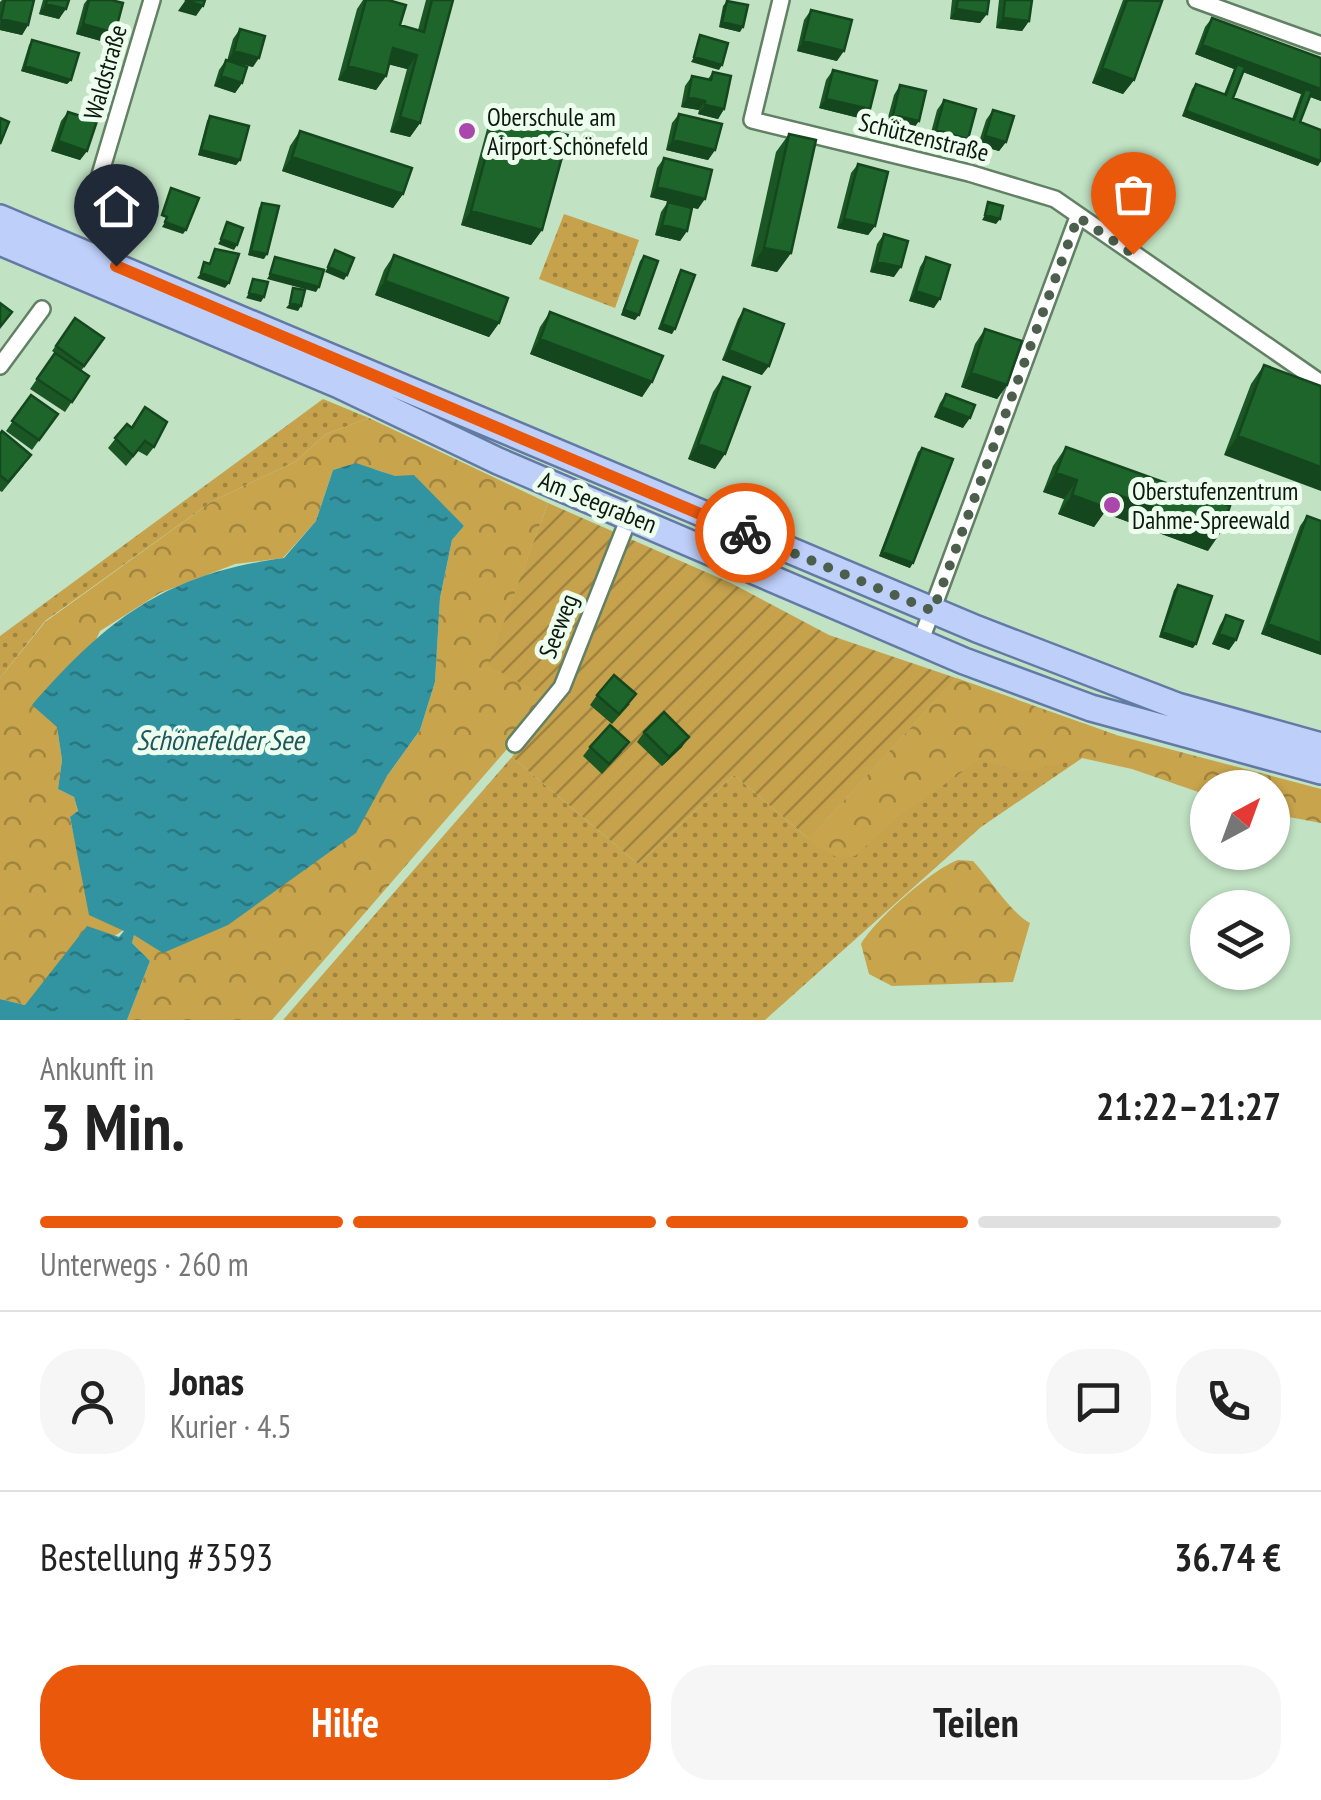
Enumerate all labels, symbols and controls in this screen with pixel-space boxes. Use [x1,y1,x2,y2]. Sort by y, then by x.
street label: Waldstraße [76,21,134,123]
place label: Oberschule am Airport Schönefeld [487,101,648,162]
street label: Schützenstraße [856,105,992,169]
marker: Oberschule am Airport Schönefeld [456,120,478,142]
pin [1091,152,1176,255]
pin [74,164,159,267]
icon: bag [1106,167,1161,222]
icon: home [89,179,144,234]
street label: Am Seegraben [534,464,662,540]
place label: Oberstufenzentrum Dahme-Spreewald [1132,475,1298,536]
courier [695,483,795,583]
marker: Oberstufenzentrum Dahme-Spreewald [1101,494,1123,516]
icon: bike [718,506,773,561]
street label: Seeweg [531,589,585,663]
water label: Schönefelder See [136,721,306,758]
north arrow [1190,770,1290,870]
map controls [1190,770,1290,990]
button: layers [1190,890,1290,990]
text: Ankunft in [40,1047,154,1089]
text: 21:22–21:27 [1096,1081,1281,1130]
text: 3 Min. [40,1084,185,1168]
text: Unterwegs · 260 m [40,1243,249,1285]
button: person [40,1349,145,1454]
button: chat [1046,1349,1151,1454]
button: phone [1176,1349,1281,1454]
text: Jonas [170,1356,244,1405]
text: Kurier · 4.5 [170,1405,292,1447]
text: Bestellung #3593 [40,1532,273,1581]
text: 36.74 € [1174,1532,1281,1581]
button: Hilfe [40,1665,651,1780]
button: Teilen [671,1665,1281,1780]

